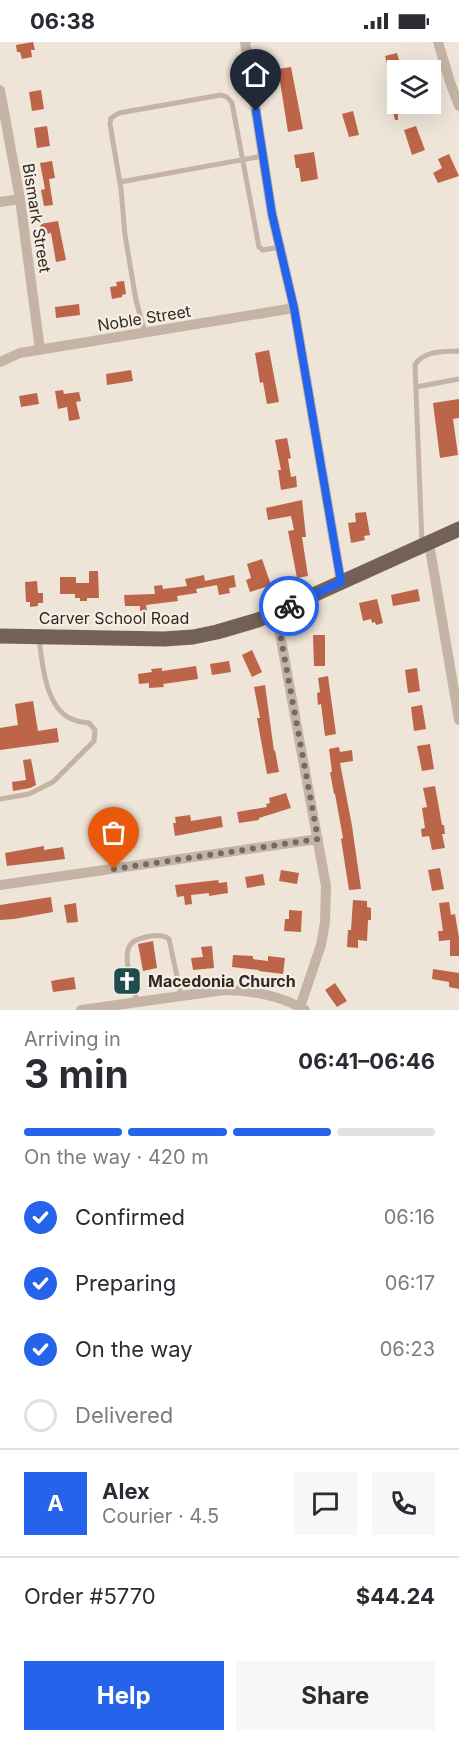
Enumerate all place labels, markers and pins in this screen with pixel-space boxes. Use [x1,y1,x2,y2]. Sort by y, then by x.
pin [230,49,281,111]
pin [88,807,139,869]
church icon: Macedonia Church [111,965,143,997]
place label: Macedonia Church [148,971,296,991]

